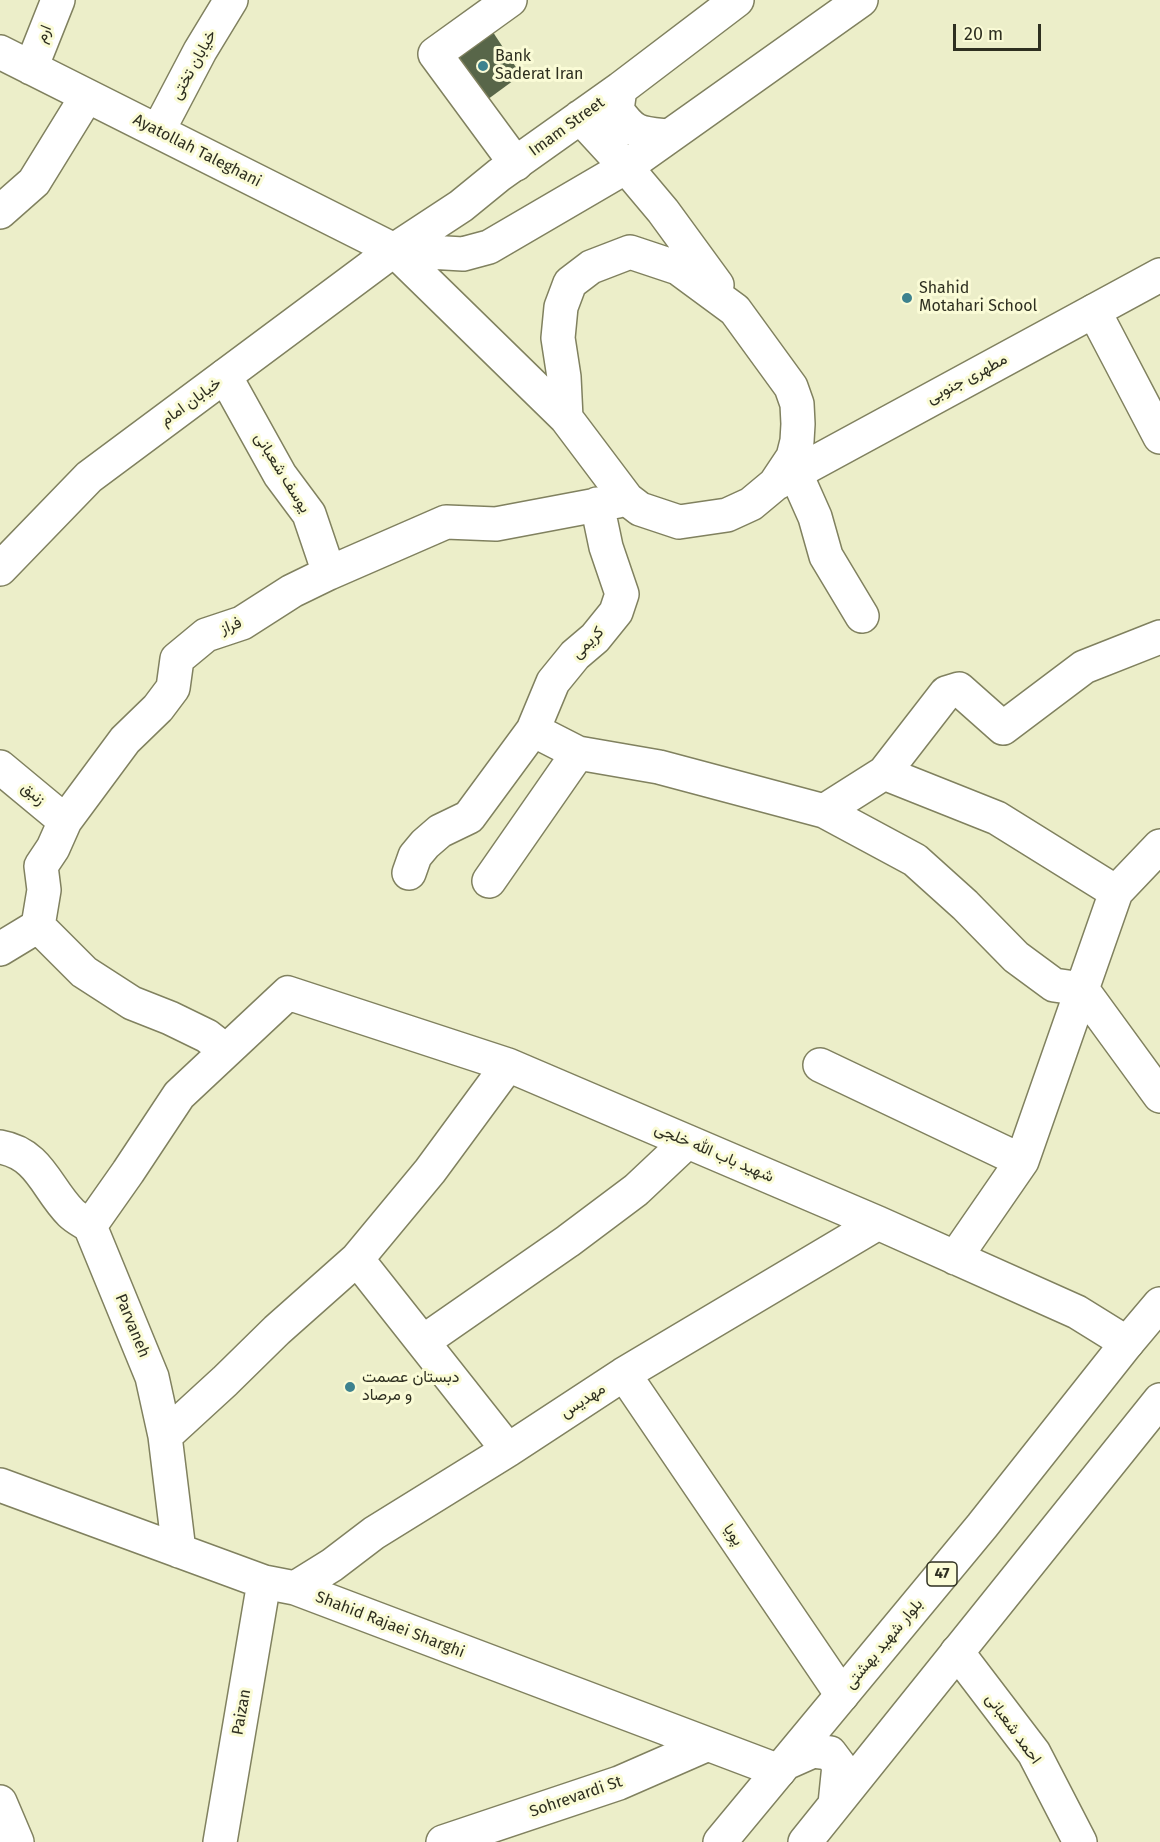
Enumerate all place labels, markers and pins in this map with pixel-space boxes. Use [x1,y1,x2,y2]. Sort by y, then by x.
place label: Bank Saderat Iran [495,47,583,85]
marker: Bank Saderat Iran [476,59,490,73]
place label: Shahid Motahari School [919,279,1037,317]
marker: Shahid Motahari School [900,291,914,305]
place label: دبستان عصمت و مرصاد [362,1368,459,1406]
marker: دبستان عصمت و مرصاد [343,1380,357,1394]

